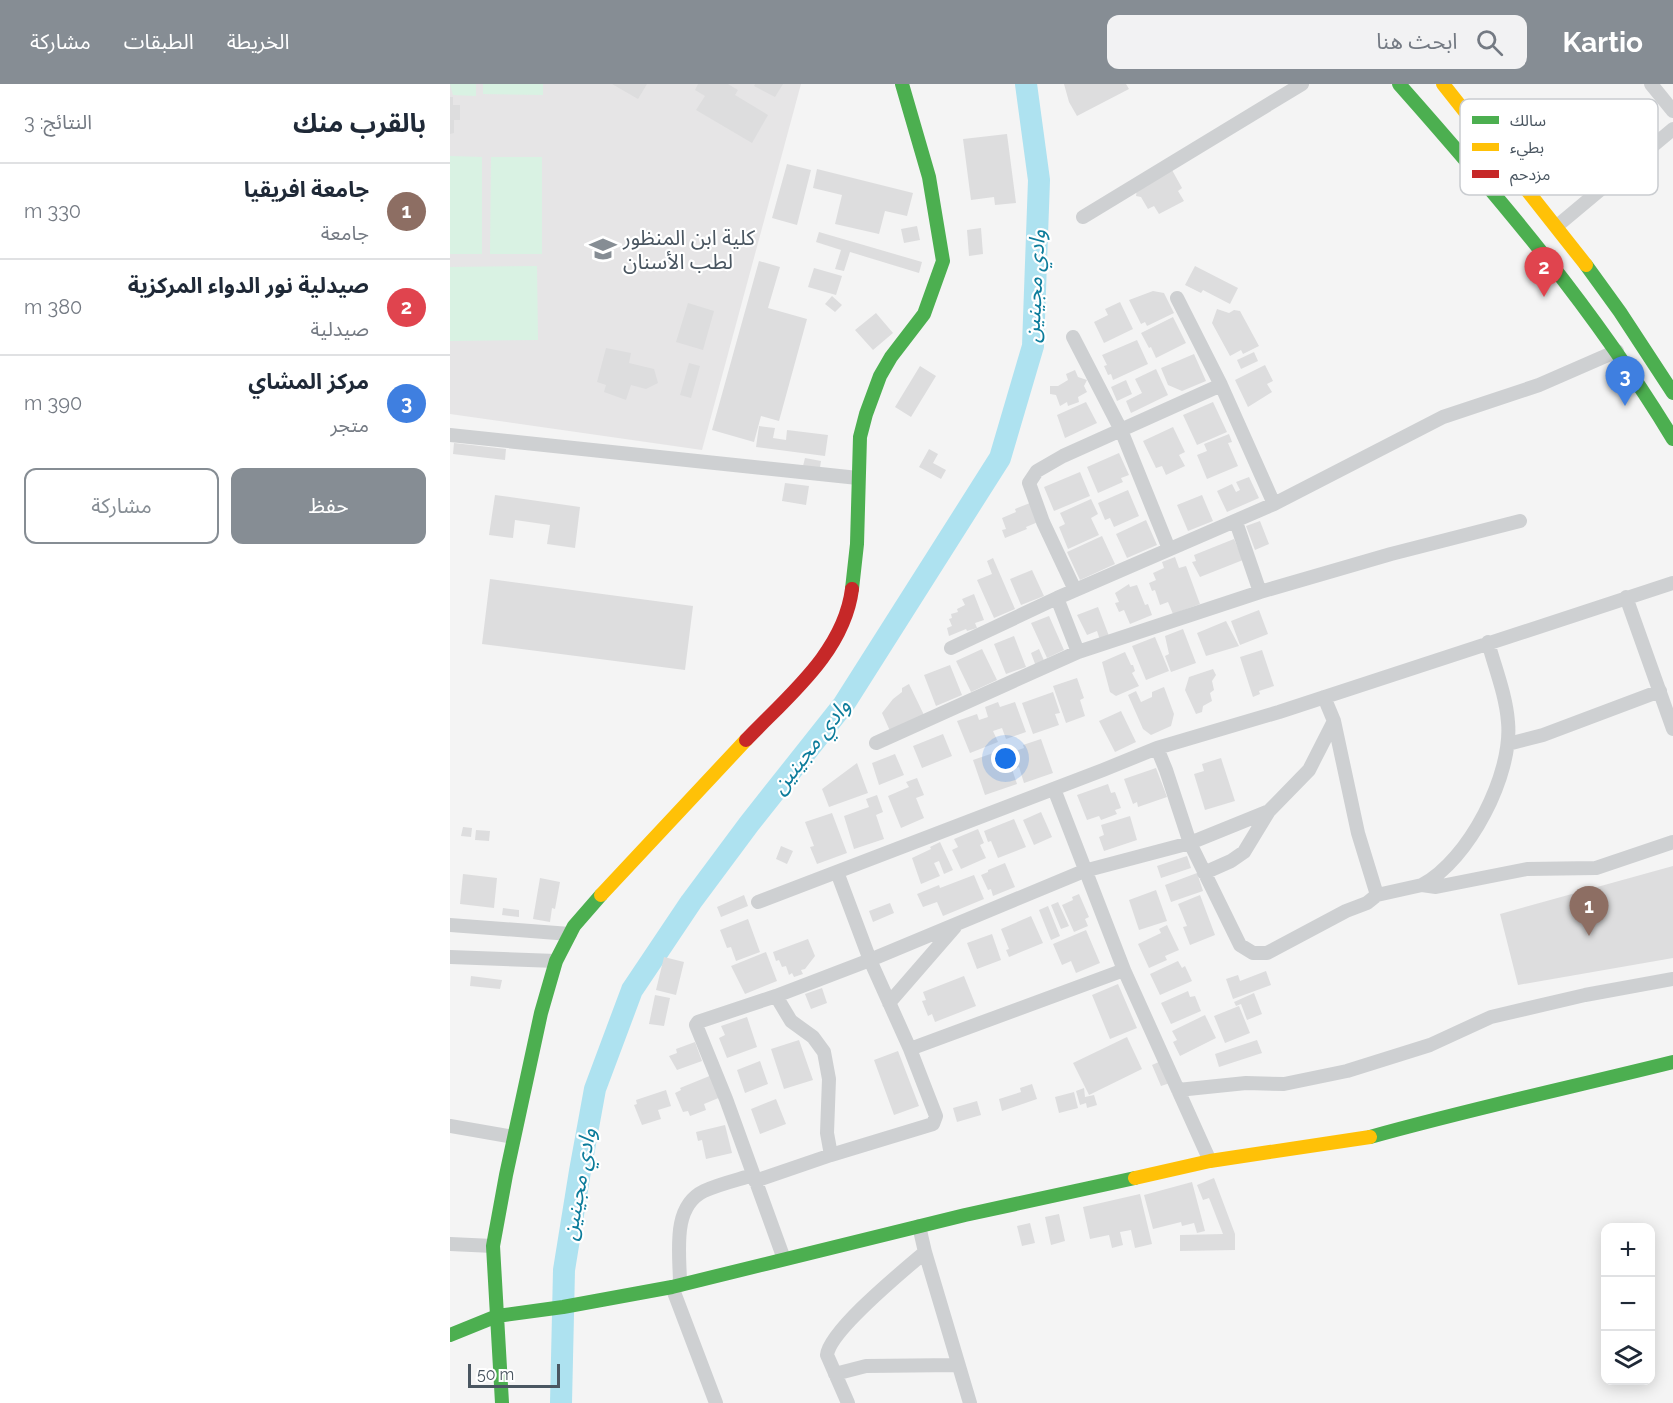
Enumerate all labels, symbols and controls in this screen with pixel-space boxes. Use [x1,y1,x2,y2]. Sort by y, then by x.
search box [1107,15,1527,69]
icon: search [1473,26,1506,59]
text: Kartio [1563,26,1643,59]
text: ابحث هنا [1376,28,1458,54]
text: مشاركة [30,29,91,54]
text: الطبقات [124,29,194,54]
text: الخريطة [227,29,290,54]
legend [1460,99,1658,195]
text: بالقرب منك [293,108,426,138]
text: النتائج: 3 [24,110,92,134]
text: سالك [1510,111,1546,130]
text: بطيء [1510,138,1544,160]
text: مزدحم [1510,165,1550,187]
text: جامعة افريقيا [244,176,369,202]
text: 330 m [24,199,81,223]
text: 1 [402,199,411,223]
text: جامعة [321,221,369,245]
place label: كلية ابن المنظور لطب الأسنان [622,225,755,274]
water label: وادي مجينين [1018,229,1055,344]
school or university icon: كلية ابن المنظور لطب الأسنان [588,234,618,264]
pin: 2 [1524,248,1564,297]
text: صيدلية نور الدواء المركزية [128,272,369,298]
text: 380 m [24,295,82,319]
text: 2 [401,295,412,319]
text: صيدلية [310,317,369,341]
pin: 3 [1606,356,1644,406]
text: مركز المشاي [248,368,369,394]
text: 390 m [24,391,82,415]
text: 3 [401,391,412,415]
text: متجر [330,413,369,437]
button: مشاركة [24,468,219,544]
button: حفظ [231,468,426,544]
water label: وادي مجينين [765,693,859,802]
your location [991,744,1020,773]
pin: 1 [1570,886,1608,936]
water label: وادي مجينين [555,1126,606,1243]
map controls [1601,1223,1655,1385]
button: + [1601,1223,1655,1277]
button: − [1601,1277,1655,1331]
button: layers [1601,1331,1655,1385]
scale bar [468,1361,560,1388]
text: 50 m [477,1365,514,1384]

